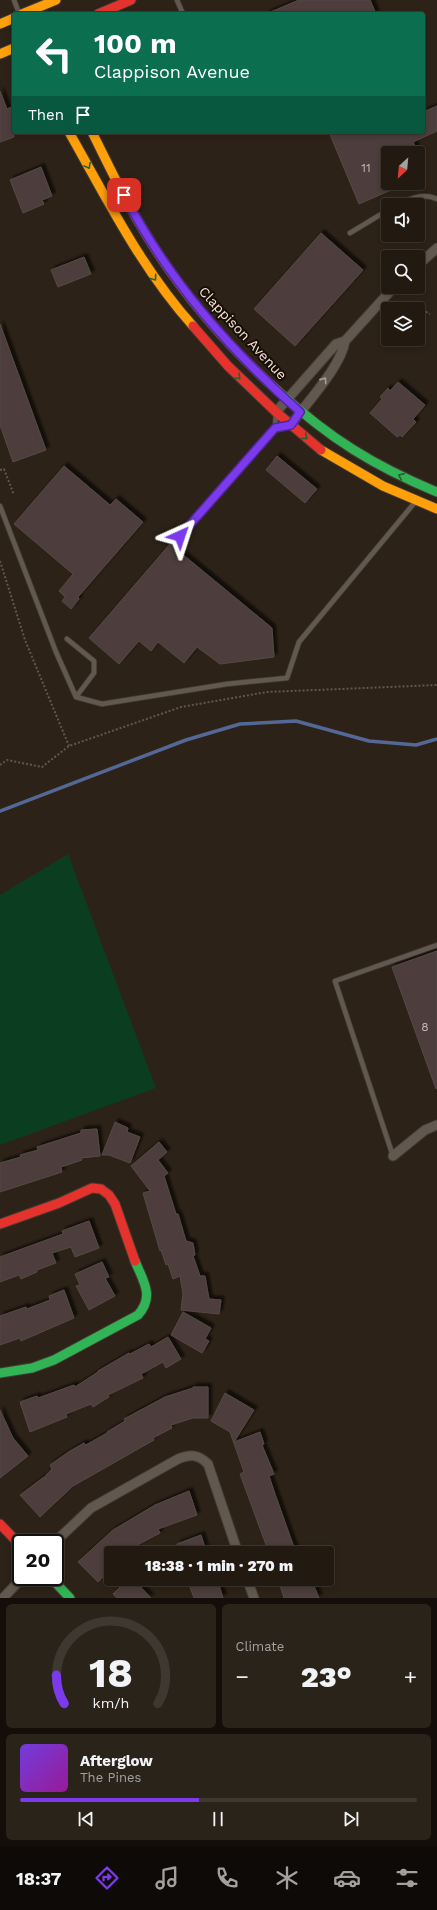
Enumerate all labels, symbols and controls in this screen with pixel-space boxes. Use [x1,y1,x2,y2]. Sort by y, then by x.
text: 100 m [94,27,177,60]
icon: left [28,28,80,80]
text: Clappison Avenue [94,61,250,82]
icon: arrive [72,104,94,126]
text: Then [28,106,64,124]
north arrow [381,146,425,190]
map controls [381,146,425,346]
house number: 11 [361,161,371,175]
one-way arrow [83,162,91,169]
pin [107,178,141,212]
icon: arrive [113,184,135,206]
button: sound [381,198,425,242]
button: search [381,250,425,294]
one-way arrow [149,273,156,280]
street label: Clappison Avenue [196,283,290,383]
button: layers [381,302,425,346]
one-way arrow [233,372,241,380]
one-way arrow [319,378,326,385]
one-way arrow [301,433,308,440]
one-way arrow [398,473,405,481]
position arrow [159,515,201,557]
house number: 8 [421,1020,429,1034]
speed limit sign: 20 [12,1534,64,1586]
text: 18:38 · 1 min · 270 m [145,1557,293,1575]
text: Climate [236,1639,284,1654]
text: 18 [89,1648,133,1697]
text: 23° [301,1659,352,1694]
text: − [236,1664,249,1689]
text: + [404,1664,417,1689]
text: km/h [92,1695,129,1711]
text: Afterglow [80,1752,153,1770]
text: The Pines [80,1770,141,1785]
icon: previous [75,1808,97,1830]
icon: pause [207,1808,229,1830]
icon: next [340,1808,362,1830]
icon: directions [93,1864,121,1892]
icon: music [153,1864,181,1892]
icon: phone [213,1864,241,1892]
icon: climate [273,1864,301,1892]
icon: car [333,1864,361,1892]
icon: filters [393,1864,421,1892]
text: 18:37 [16,1868,62,1889]

